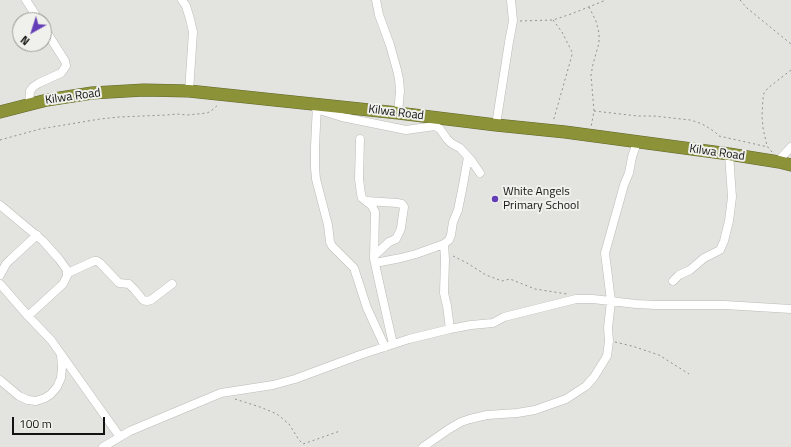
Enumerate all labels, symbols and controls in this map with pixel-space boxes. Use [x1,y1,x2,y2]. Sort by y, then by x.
north arrow [12,12,52,52]
text: N [17,32,33,49]
street label: Kilwa Road [44,86,102,108]
street label: Kilwa Road [367,102,425,124]
street label: Kilwa Road [688,142,746,164]
place label: White Angels Primary School [503,185,579,213]
marker: White Angels Primary School [490,194,500,204]
scale bar [14,409,107,435]
text: 100 m [19,414,52,433]

